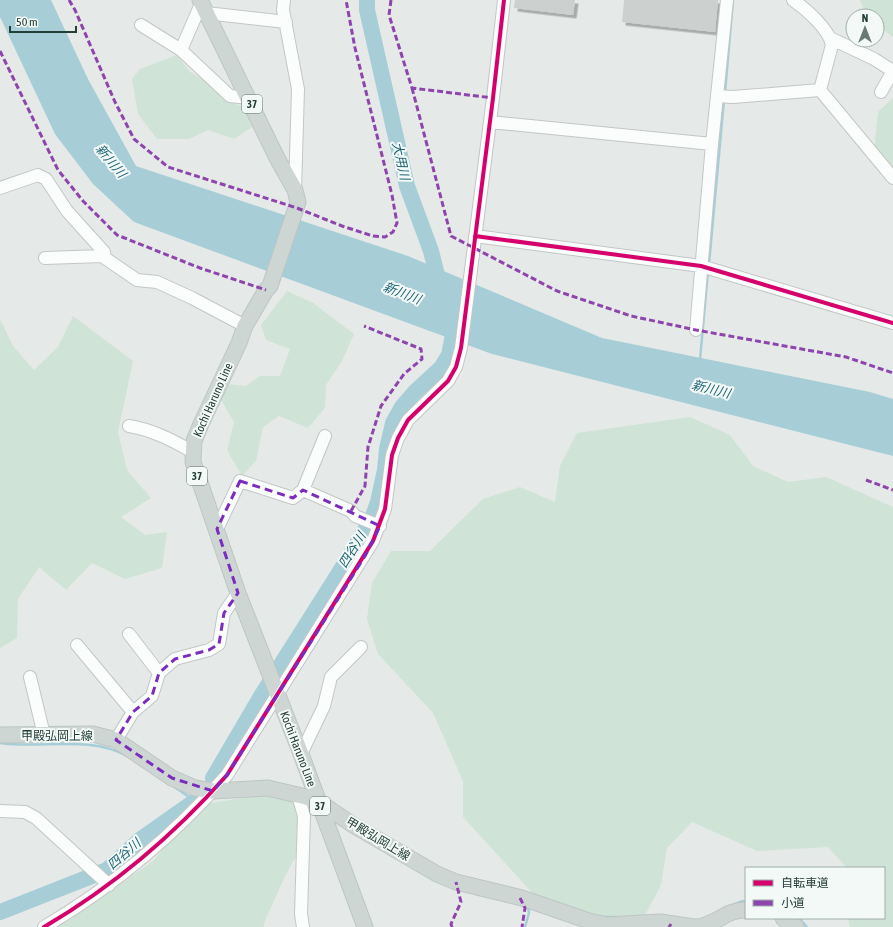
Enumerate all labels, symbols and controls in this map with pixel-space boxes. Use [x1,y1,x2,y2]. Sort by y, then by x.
scale bar [10,8,76,34]
north arrow [845,8,885,48]
text: N [862,12,868,24]
text: 50 m [16,15,38,29]
road number: 37 [242,95,262,113]
water label: 大用川 [389,140,413,184]
water label: 新川川 [93,141,131,182]
water label: 新川川 [381,279,425,308]
street label: Kochi Haruno Line [190,361,236,439]
water label: 新川川 [690,377,734,401]
road number: 37 [187,467,207,485]
water label: 四谷川 [335,528,370,571]
street label: Kochi Haruno Line [277,709,319,789]
street label: 甲殿弘岡上線 [21,729,93,743]
road number: 37 [310,797,330,815]
street label: 甲殿弘岡上線 [344,814,412,864]
water label: 四谷川 [104,834,145,872]
legend [745,867,885,919]
text: 自転車道 [781,876,829,890]
text: 小道 [781,896,805,910]

